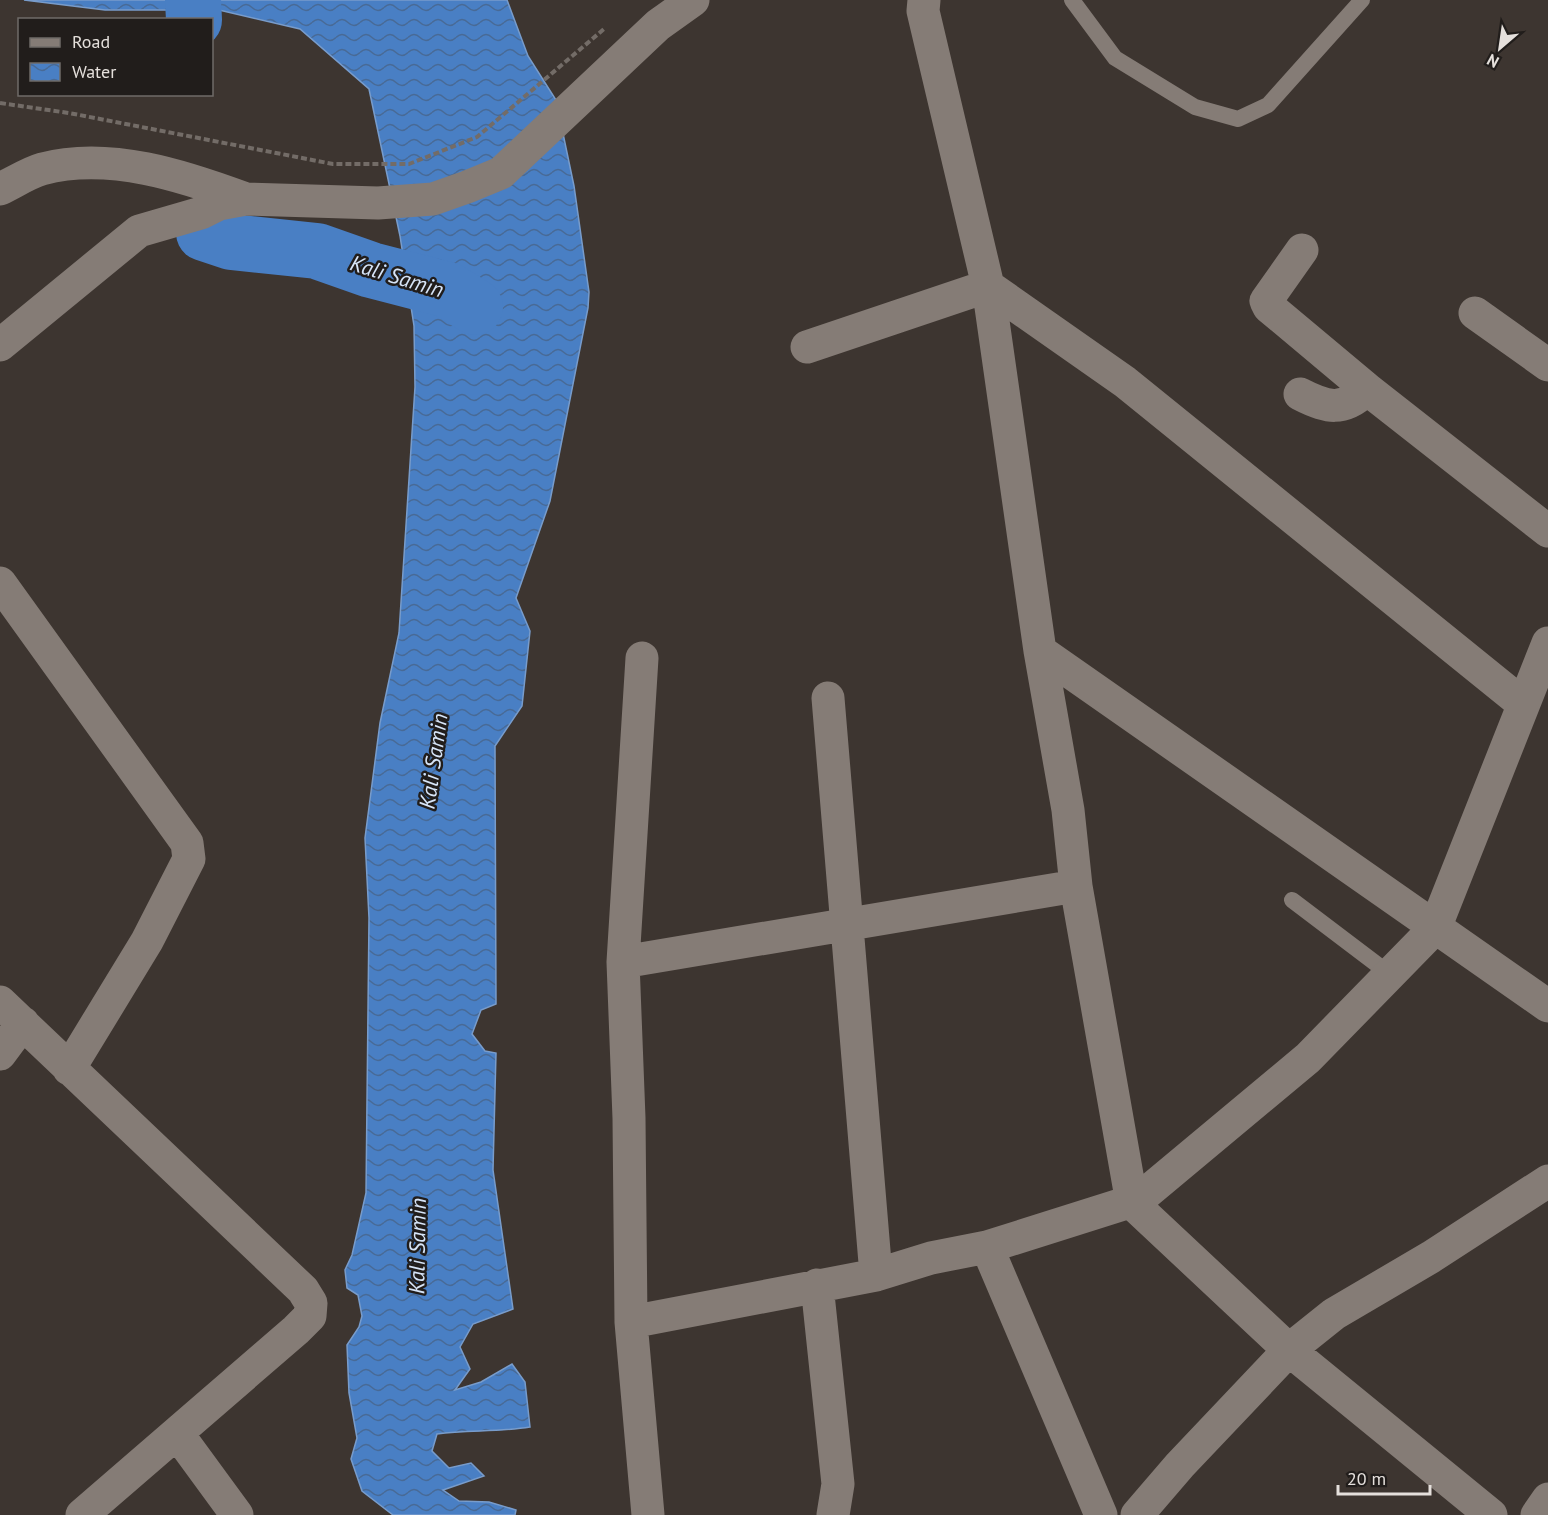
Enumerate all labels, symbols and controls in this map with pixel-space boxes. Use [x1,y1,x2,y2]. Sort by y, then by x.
legend [18,18,213,96]
north arrow [1470,18,1530,78]
text: Road [72,30,110,53]
text: N [1483,50,1502,72]
text: Water [72,60,116,83]
water label: Kali Samin [347,249,447,303]
water label: Kali Samin [412,711,454,811]
water label: Kali Samin [402,1198,432,1294]
scale bar [1338,1458,1430,1496]
text: 20 m [1347,1467,1386,1490]

